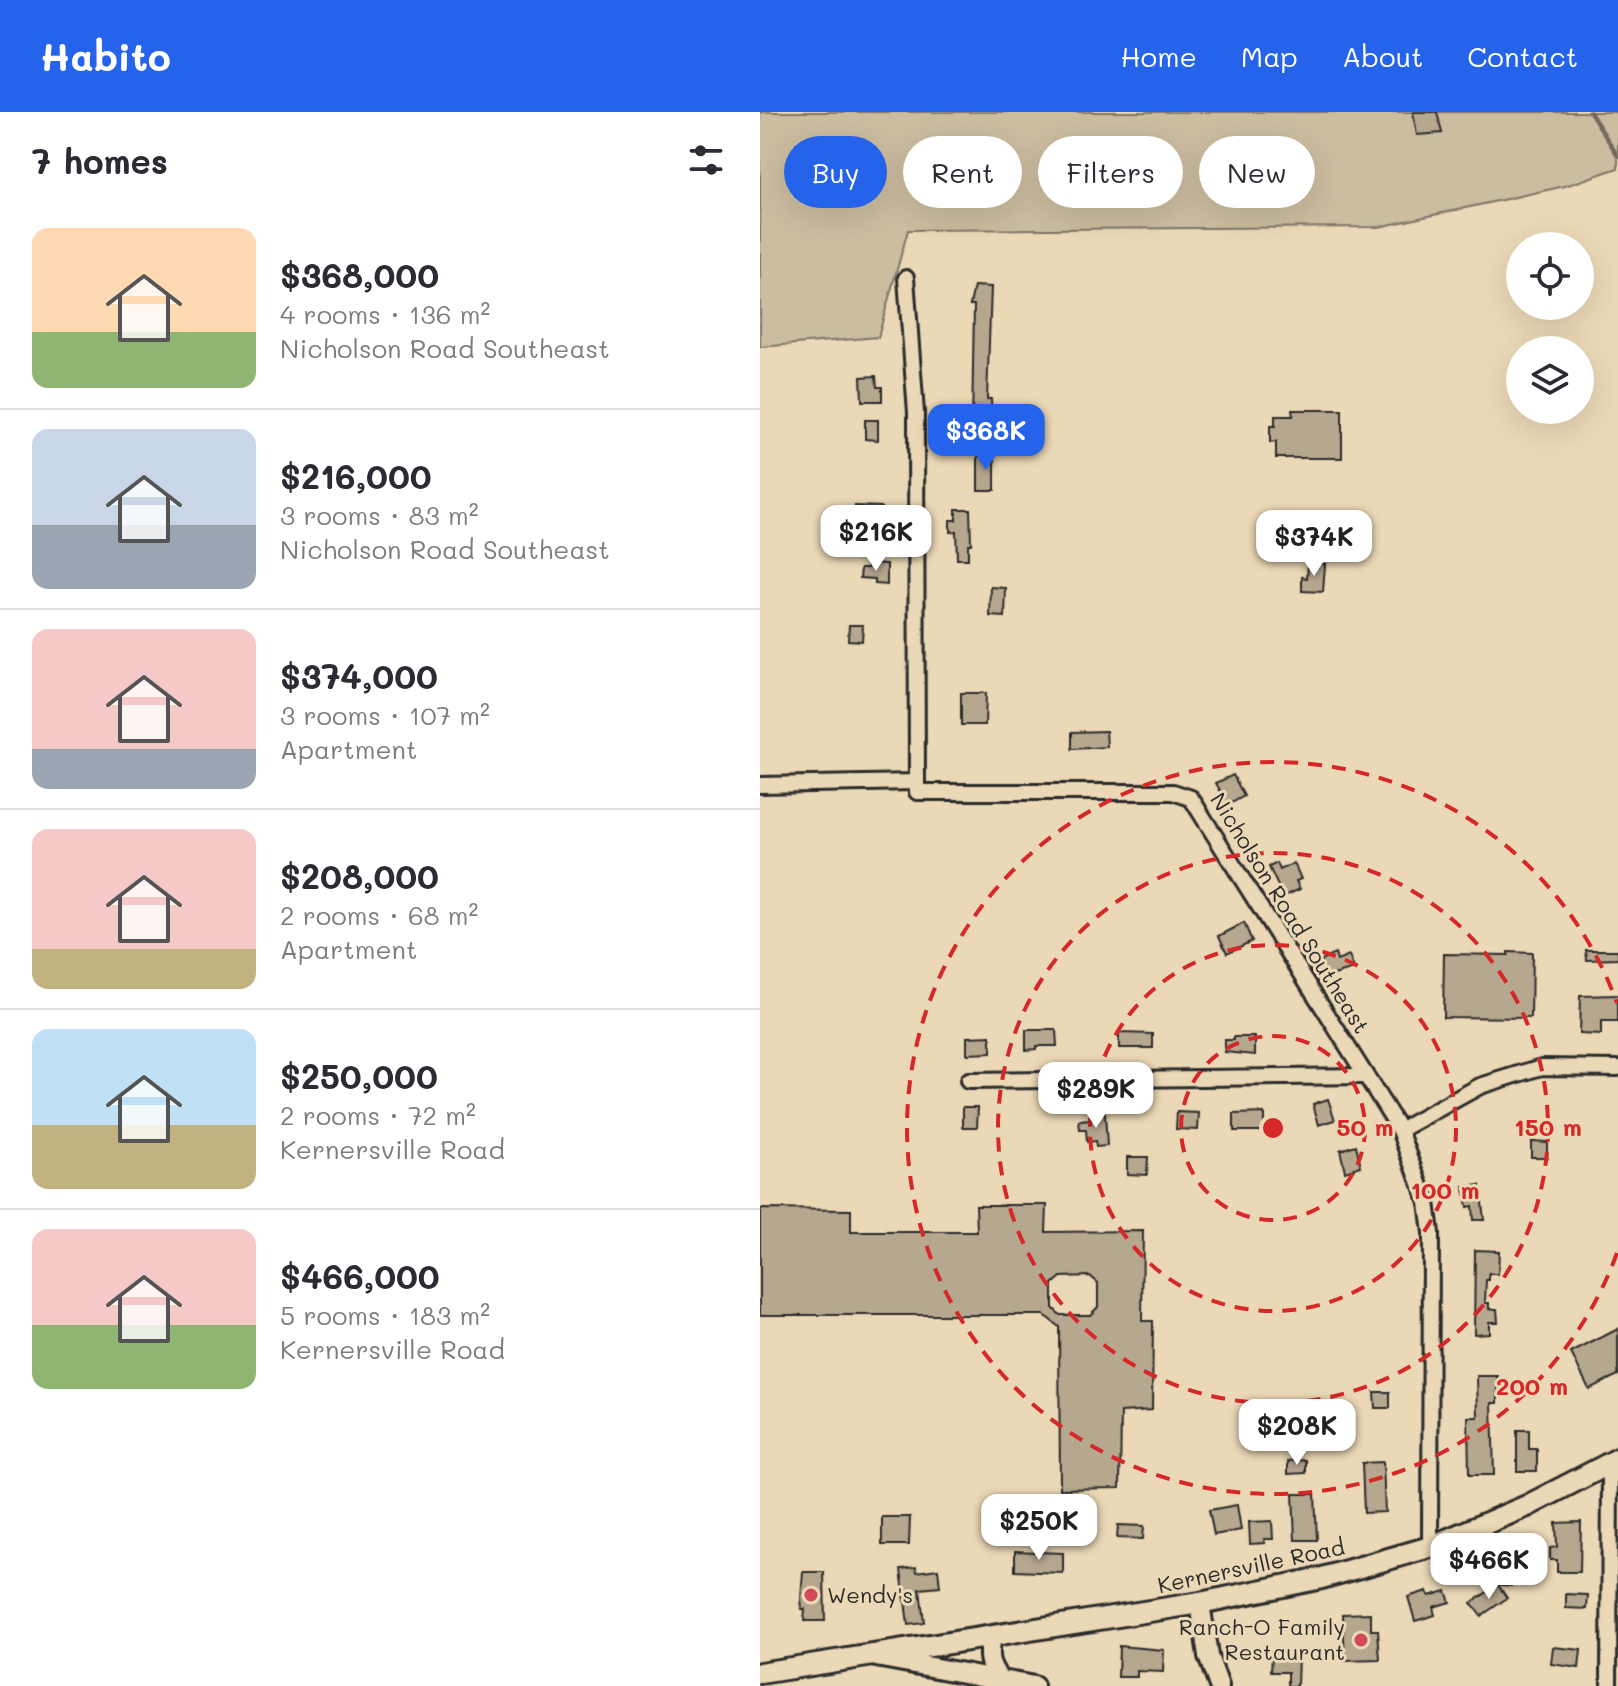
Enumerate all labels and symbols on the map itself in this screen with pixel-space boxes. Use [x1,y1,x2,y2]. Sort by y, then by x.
pin: $368K [930,404,1042,472]
pin: $216K [820,505,932,573]
pin: $374K [1258,510,1370,578]
street label: Nicholson Road Southeast [1204,787,1377,1039]
pin: $289K [1040,1062,1152,1130]
text: 50 m [1336,1111,1394,1142]
text: 150 m [1514,1111,1582,1142]
centre of rings [1259,1114,1287,1142]
text: 100 m [1410,1174,1480,1205]
text: 200 m [1496,1370,1568,1401]
pin: $208K [1241,1399,1353,1467]
pin: $250K [983,1494,1095,1562]
street label: Kernersville Road [1155,1532,1347,1599]
pin: $466K [1433,1533,1545,1601]
place label: Wendy's [827,1580,913,1609]
marker: Wendy's [802,1586,820,1604]
place label: Ranch-O Family Restaurant [1179,1612,1345,1666]
marker: Ranch-O Family Restaurant [1352,1631,1370,1649]

